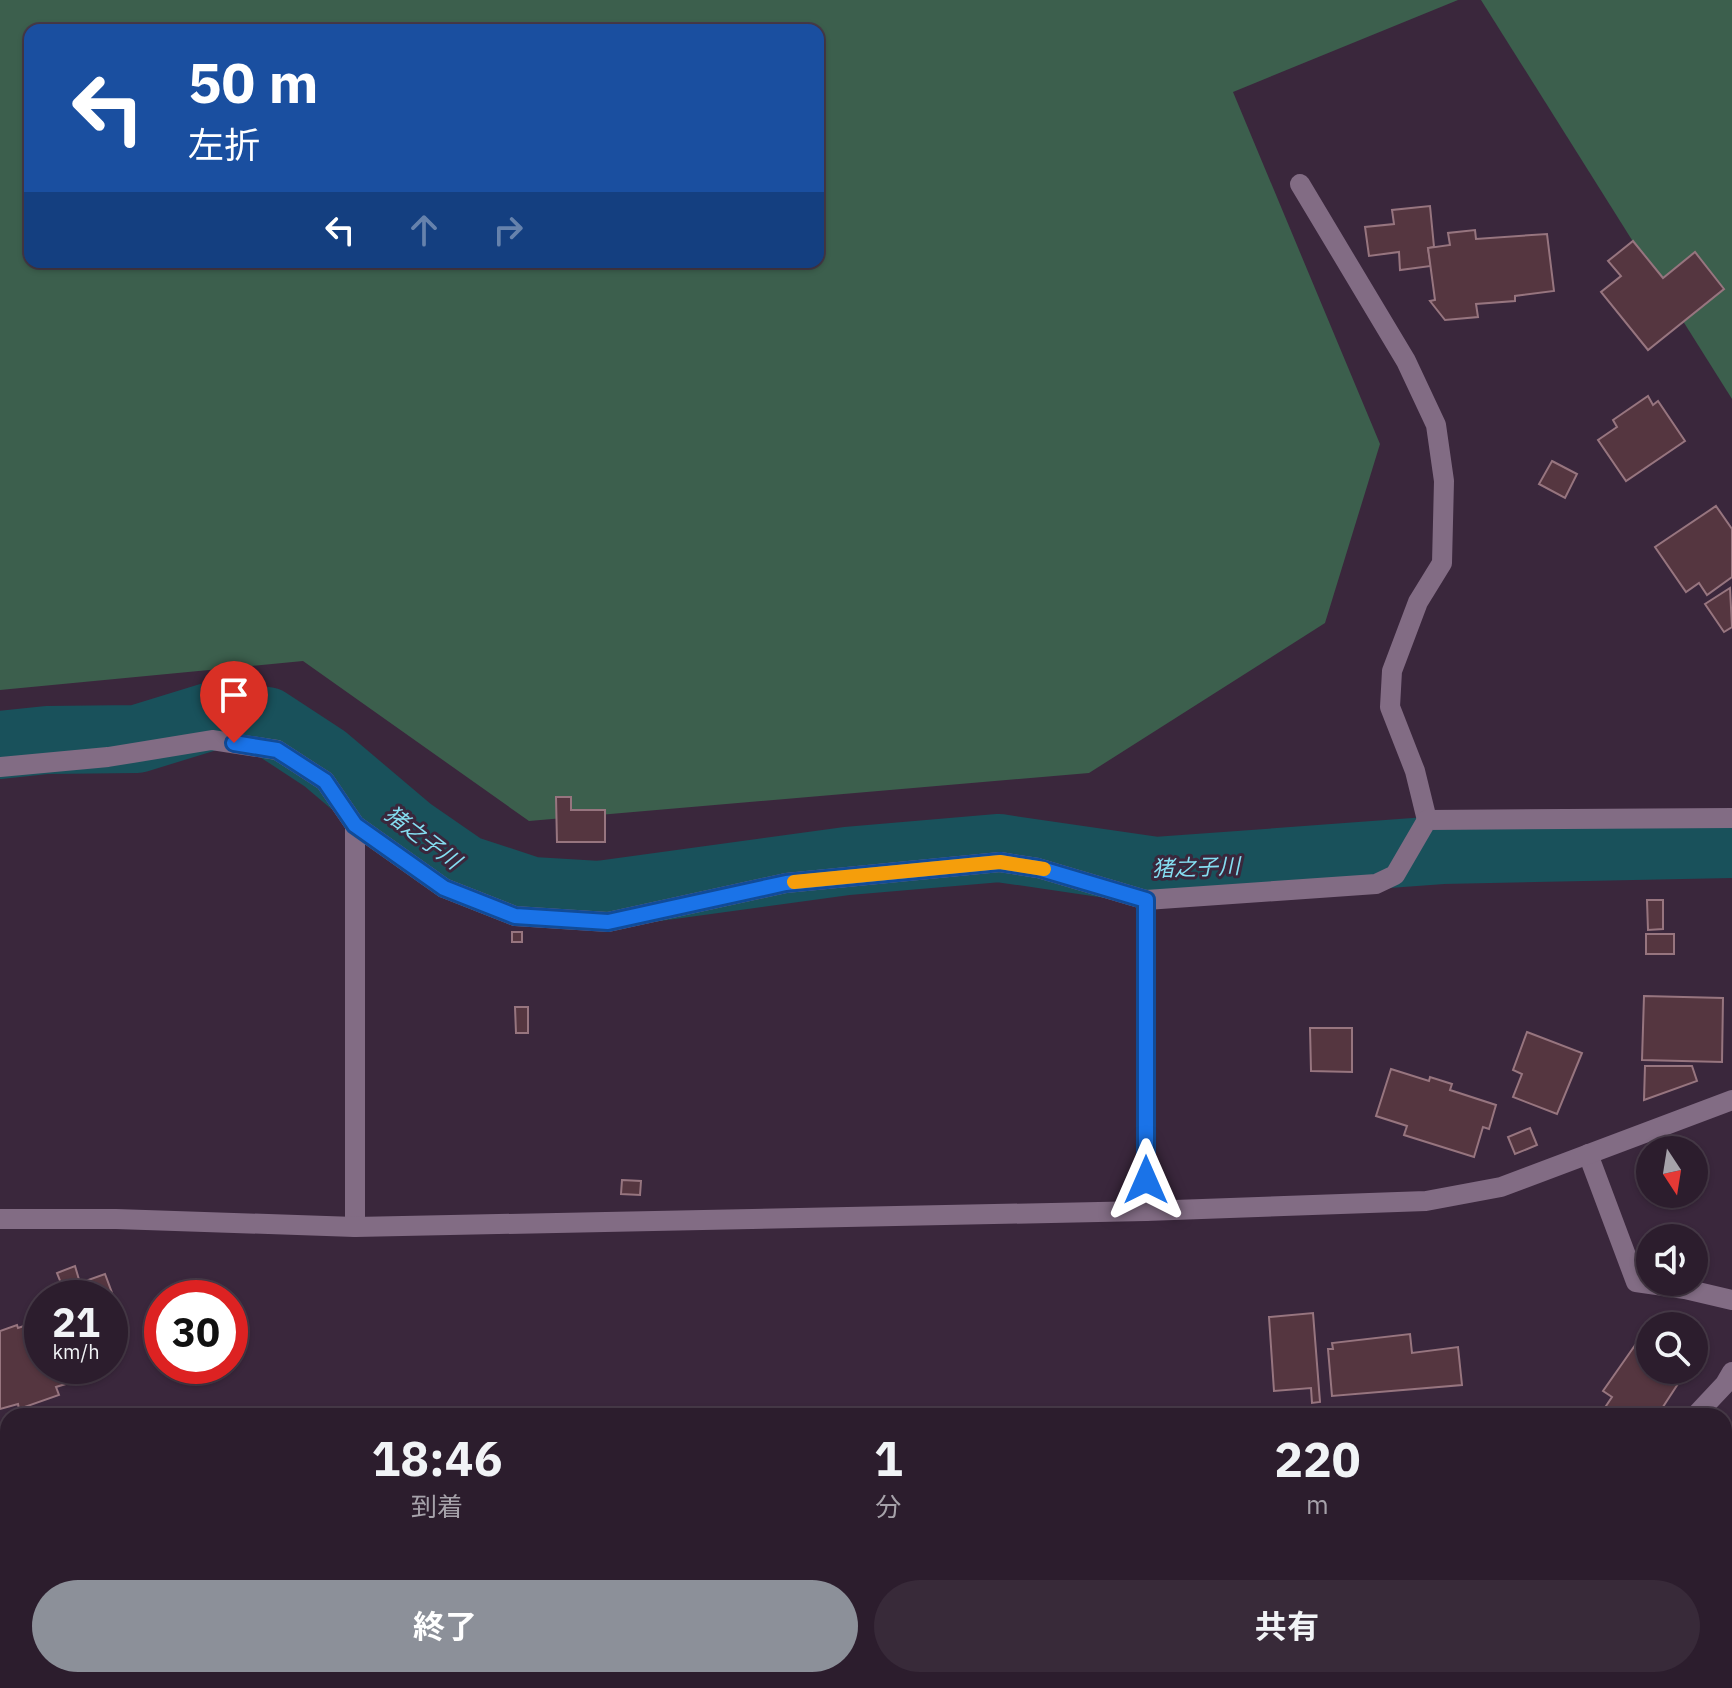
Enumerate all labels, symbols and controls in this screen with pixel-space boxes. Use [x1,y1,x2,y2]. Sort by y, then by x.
text: 50 m [188,46,318,118]
icon: left [56,56,160,160]
text: 左折 [188,121,260,168]
icon: left [318,208,362,252]
icon: ahead [402,208,446,252]
icon: right [486,208,530,252]
pin [200,661,268,743]
icon: arrive [212,673,256,717]
water label: 猪之子川 [379,799,469,876]
water label: 猪之子川 [1151,850,1242,883]
north arrow [1636,1136,1708,1208]
map controls [1636,1136,1708,1384]
position arrow [1104,1138,1188,1222]
button: sound [1636,1224,1708,1296]
speed limit sign: 30 [144,1280,248,1384]
text: 21 [52,1296,100,1348]
button: search [1636,1312,1708,1384]
text: km/h [52,1338,100,1365]
text: 18:46 [371,1427,502,1489]
text: 1 [874,1427,903,1489]
text: 220 [1274,1428,1361,1490]
text: m [1306,1487,1329,1521]
text: 到着 [411,1489,463,1523]
text: 分 [875,1489,901,1523]
button: 終了 [32,1580,858,1672]
button: 共有 [874,1580,1700,1672]

